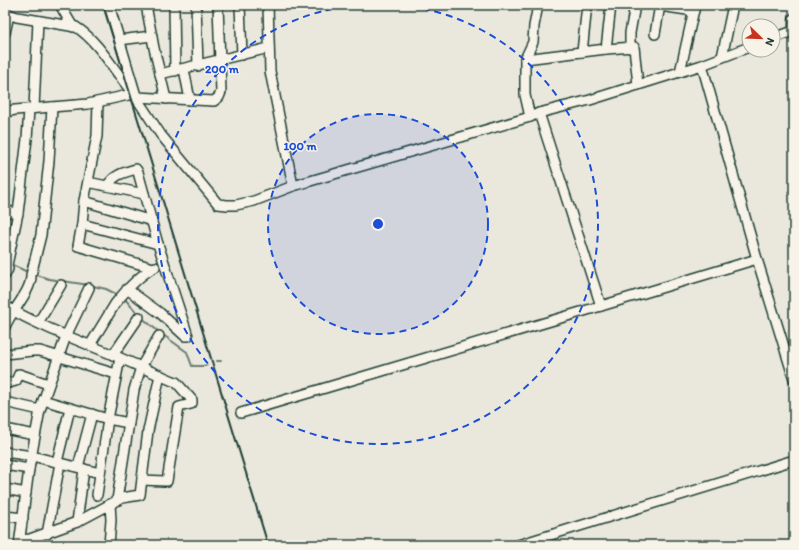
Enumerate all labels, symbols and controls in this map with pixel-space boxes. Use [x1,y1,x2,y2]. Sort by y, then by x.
north arrow [741,18,781,58]
text: N [762,36,777,48]
text: 200 m [205,62,240,76]
text: 100 m [283,139,317,153]
centre of rings [371,217,385,231]

